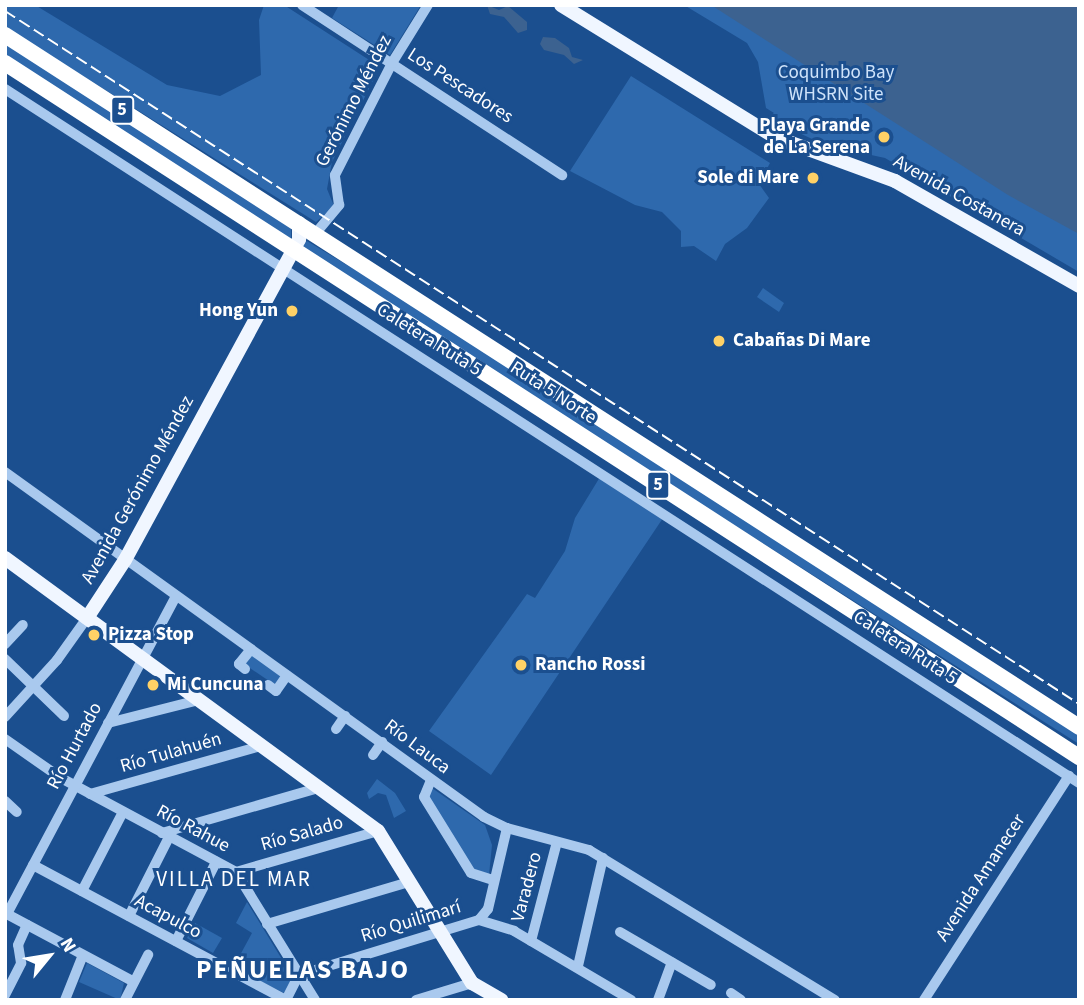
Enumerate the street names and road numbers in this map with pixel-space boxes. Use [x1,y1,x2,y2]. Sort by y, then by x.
street label: Gerónimo Méndez [311,31,397,171]
street label: Los Pescadores [403,43,517,129]
road number: 5 [110,96,134,124]
street label: Avenida Costanera [889,150,1029,242]
street label: Caletera Ruta 5 [372,299,486,381]
street label: Ruta 5 Norte [505,357,601,429]
street label: Avenida Gerónimo Méndez [77,392,199,588]
road number: 5 [646,471,670,500]
street label: Caletera Ruta 5 [849,606,961,690]
street label: Río Hurtado [43,699,107,793]
street label: Río Lauca [379,715,455,779]
street label: Río Tulahuén [118,728,224,778]
street label: Río Rahue [152,800,234,858]
street label: Avenida Amanecer [931,810,1031,946]
street label: Río Salado [258,811,346,857]
street label: Varadero [507,850,547,924]
street label: Acapulco [131,890,205,944]
street label: Río Quilimarí [358,896,464,948]

